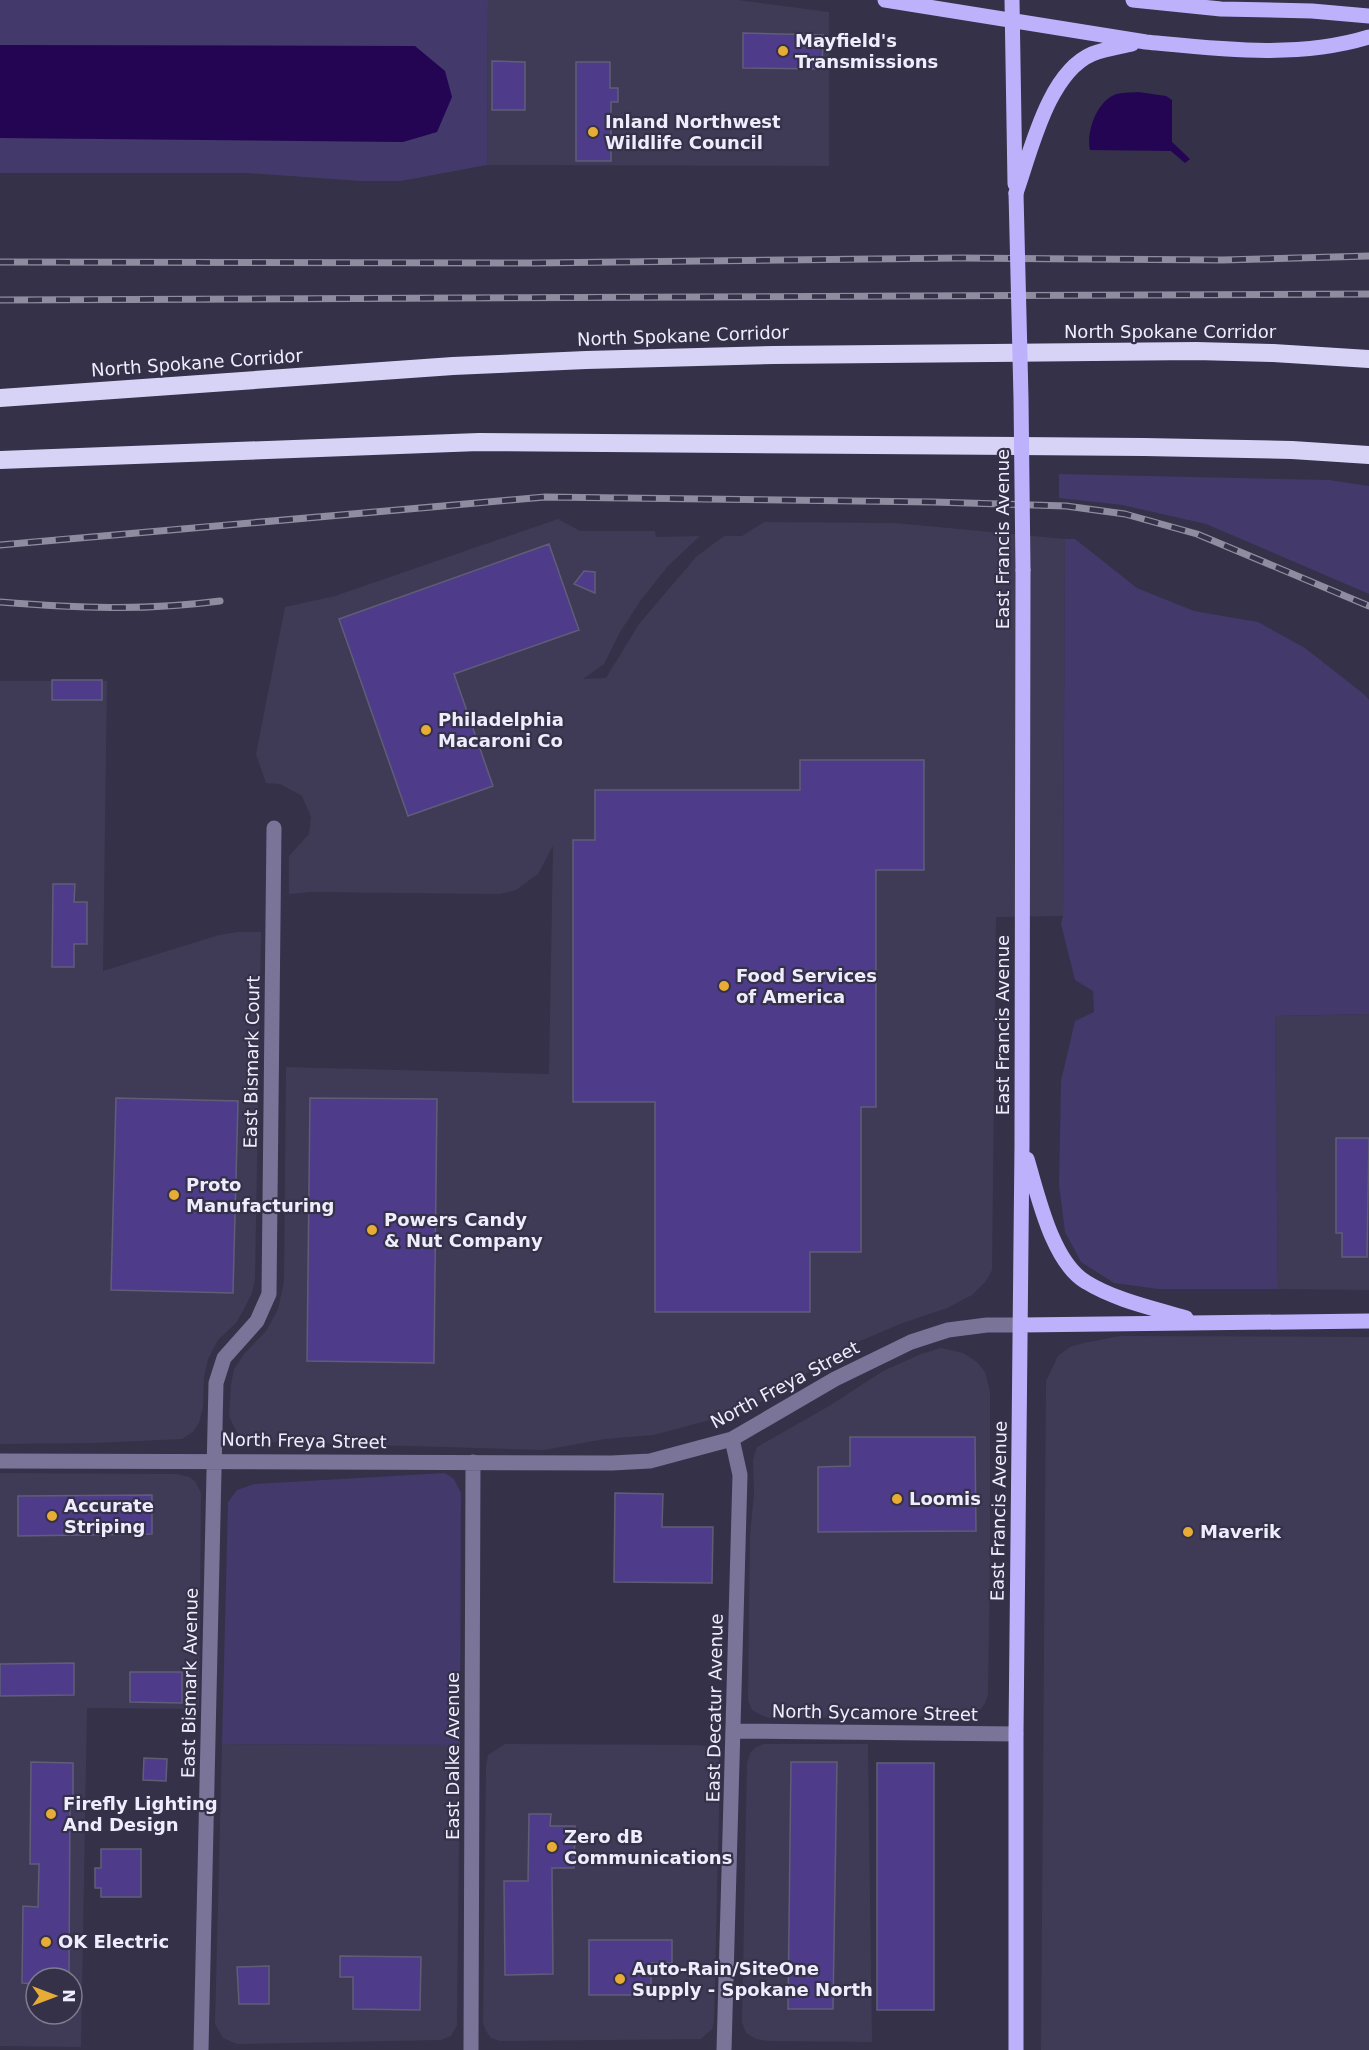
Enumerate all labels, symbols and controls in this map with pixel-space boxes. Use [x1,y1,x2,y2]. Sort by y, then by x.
place label: Mayfield's Transmissions [795,30,938,72]
marker: Mayfield's Transmissions [776,44,790,58]
place label: Inland Northwest Wildlife Council [605,111,781,153]
marker: Inland Northwest Wildlife Council [586,125,600,139]
street label: North Spokane Corridor [577,321,790,350]
street label: North Spokane Corridor [1064,321,1277,342]
street label: North Spokane Corridor [90,345,304,380]
street label: East Francis Avenue [992,449,1013,629]
place label: Philadelphia Macaroni Co [438,709,564,751]
marker: Philadelphia Macaroni Co [419,723,433,737]
street label: East Francis Avenue [992,935,1013,1115]
place label: Food Services of America [736,965,877,1007]
street label: East Bismark Court [239,975,264,1149]
marker: Food Services of America [717,979,731,993]
place label: Proto Manufacturing [186,1174,335,1216]
marker: Proto Manufacturing [167,1188,181,1202]
place label: Powers Candy & Nut Company [384,1209,543,1251]
marker: Powers Candy & Nut Company [365,1223,379,1237]
street label: North Freya Street [707,1336,863,1433]
street label: East Francis Avenue [986,1421,1011,1601]
street label: North Freya Street [221,1429,387,1452]
place label: Loomis [909,1488,981,1509]
marker: Loomis [890,1492,904,1506]
place label: Accurate Striping [64,1495,154,1537]
marker: Accurate Striping [45,1509,59,1523]
place label: Maverik [1200,1521,1282,1542]
marker: Maverik [1181,1525,1195,1539]
street label: East Bismark Avenue [177,1588,202,1778]
street label: East Decatur Avenue [702,1613,727,1803]
street label: East Dalke Avenue [442,1672,463,1840]
street label: North Sycamore Street [772,1700,978,1725]
place label: Firefly Lighting And Design [63,1793,218,1835]
marker: Firefly Lighting And Design [44,1807,58,1821]
place label: Zero dB Communications [564,1826,732,1868]
marker: Zero dB Communications [545,1840,559,1854]
place label: OK Electric [58,1931,169,1952]
marker: OK Electric [39,1935,53,1949]
place label: Auto-Rain/SiteOne Supply - Spokane North [632,1958,873,2000]
north arrow [24,1966,84,2026]
marker: Auto-Rain/SiteOne Supply - Spokane North [613,1972,627,1986]
text: N [59,1989,78,2003]

